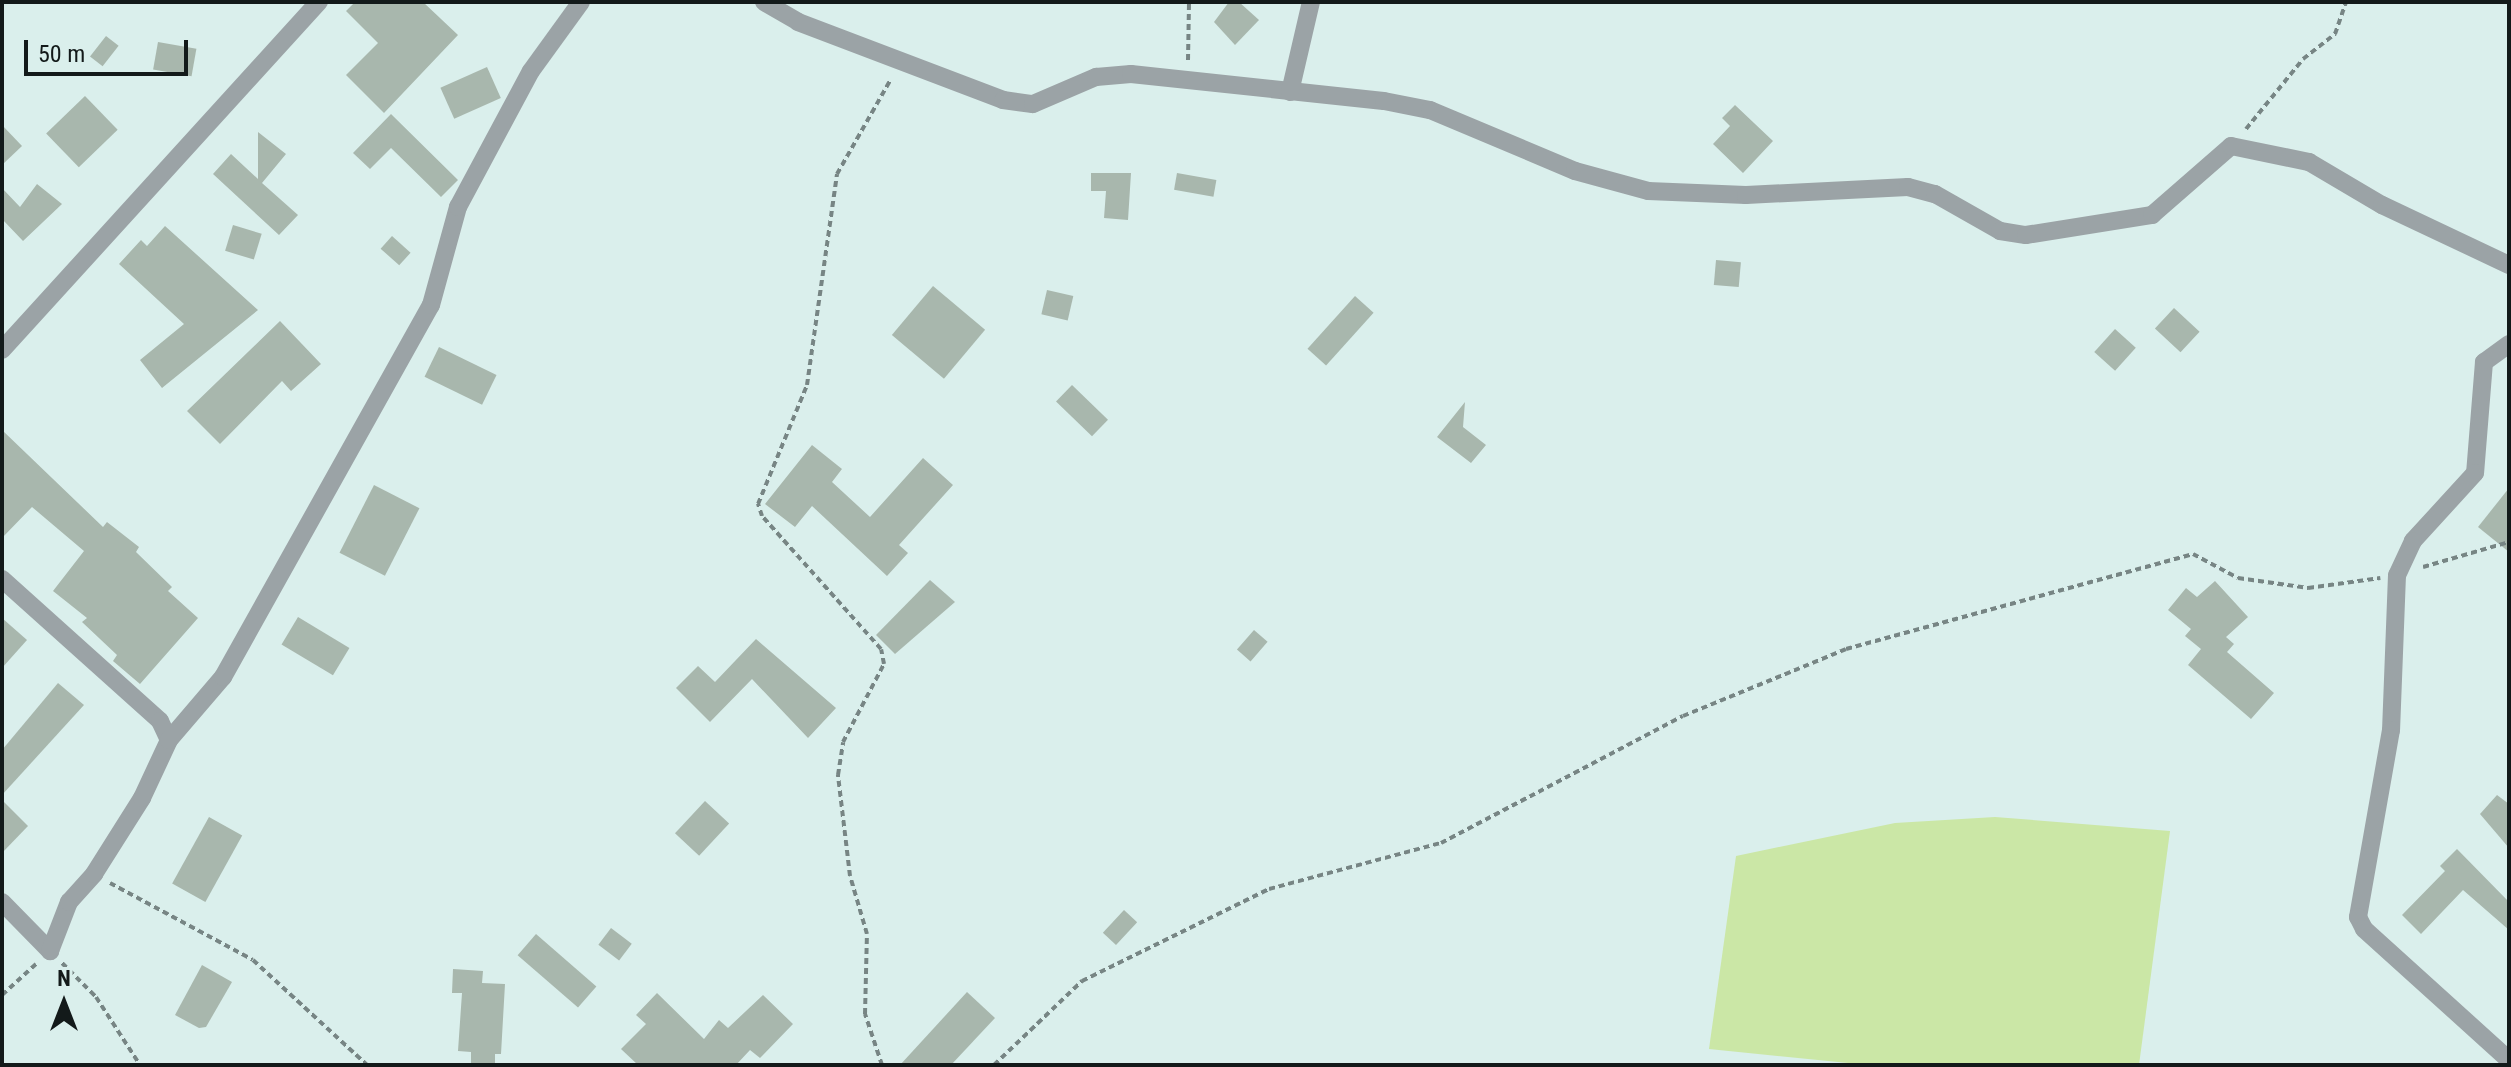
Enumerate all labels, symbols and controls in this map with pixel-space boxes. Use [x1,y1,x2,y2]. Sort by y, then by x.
scale bar [28,24,192,74]
text: 50 m [38,40,85,68]
north arrow [24,963,104,1043]
text: N [57,966,71,991]

